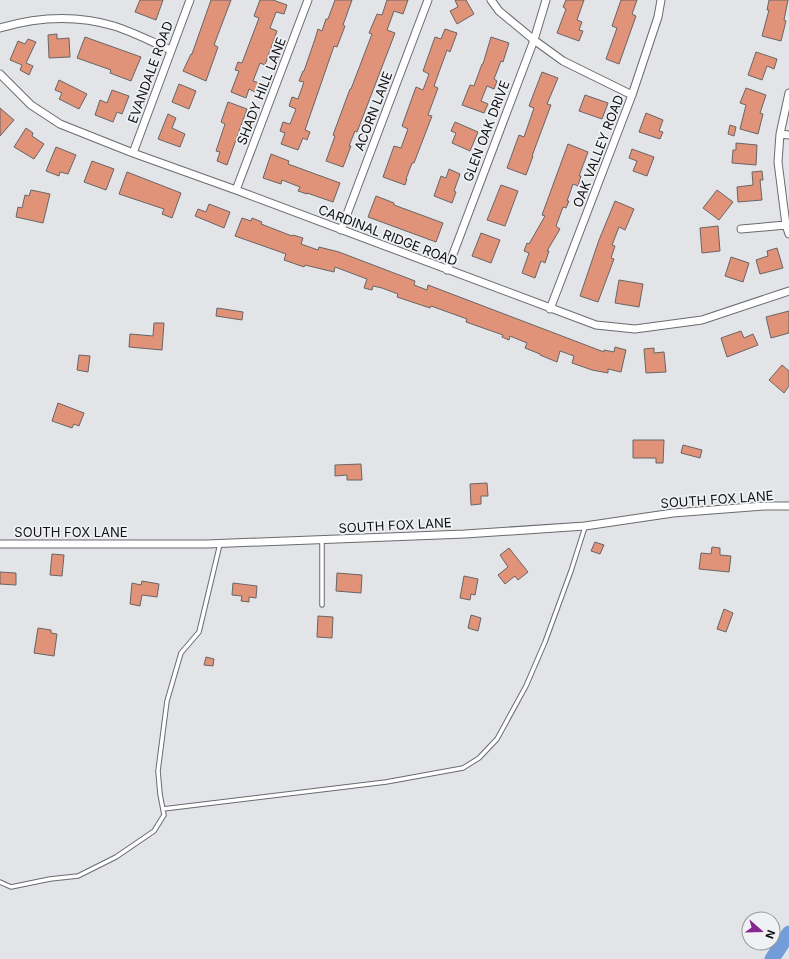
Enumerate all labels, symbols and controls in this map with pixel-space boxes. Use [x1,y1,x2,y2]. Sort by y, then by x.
street label: EVANDALE ROAD [124,19,176,125]
street label: SHADY HILL LANE [233,35,289,147]
street label: ACORN LANE [351,69,395,153]
street label: GLEN OAK DRIVE [459,78,513,184]
street label: OAK VALLEY ROAD [569,93,627,209]
street label: CARDINAL RIDGE ROAD [316,201,460,269]
street label: SOUTH FOX LANE [660,487,774,511]
street label: SOUTH FOX LANE [338,514,452,536]
street label: SOUTH FOX LANE [14,524,128,540]
north arrow [741,911,781,951]
text: N [762,928,778,941]

